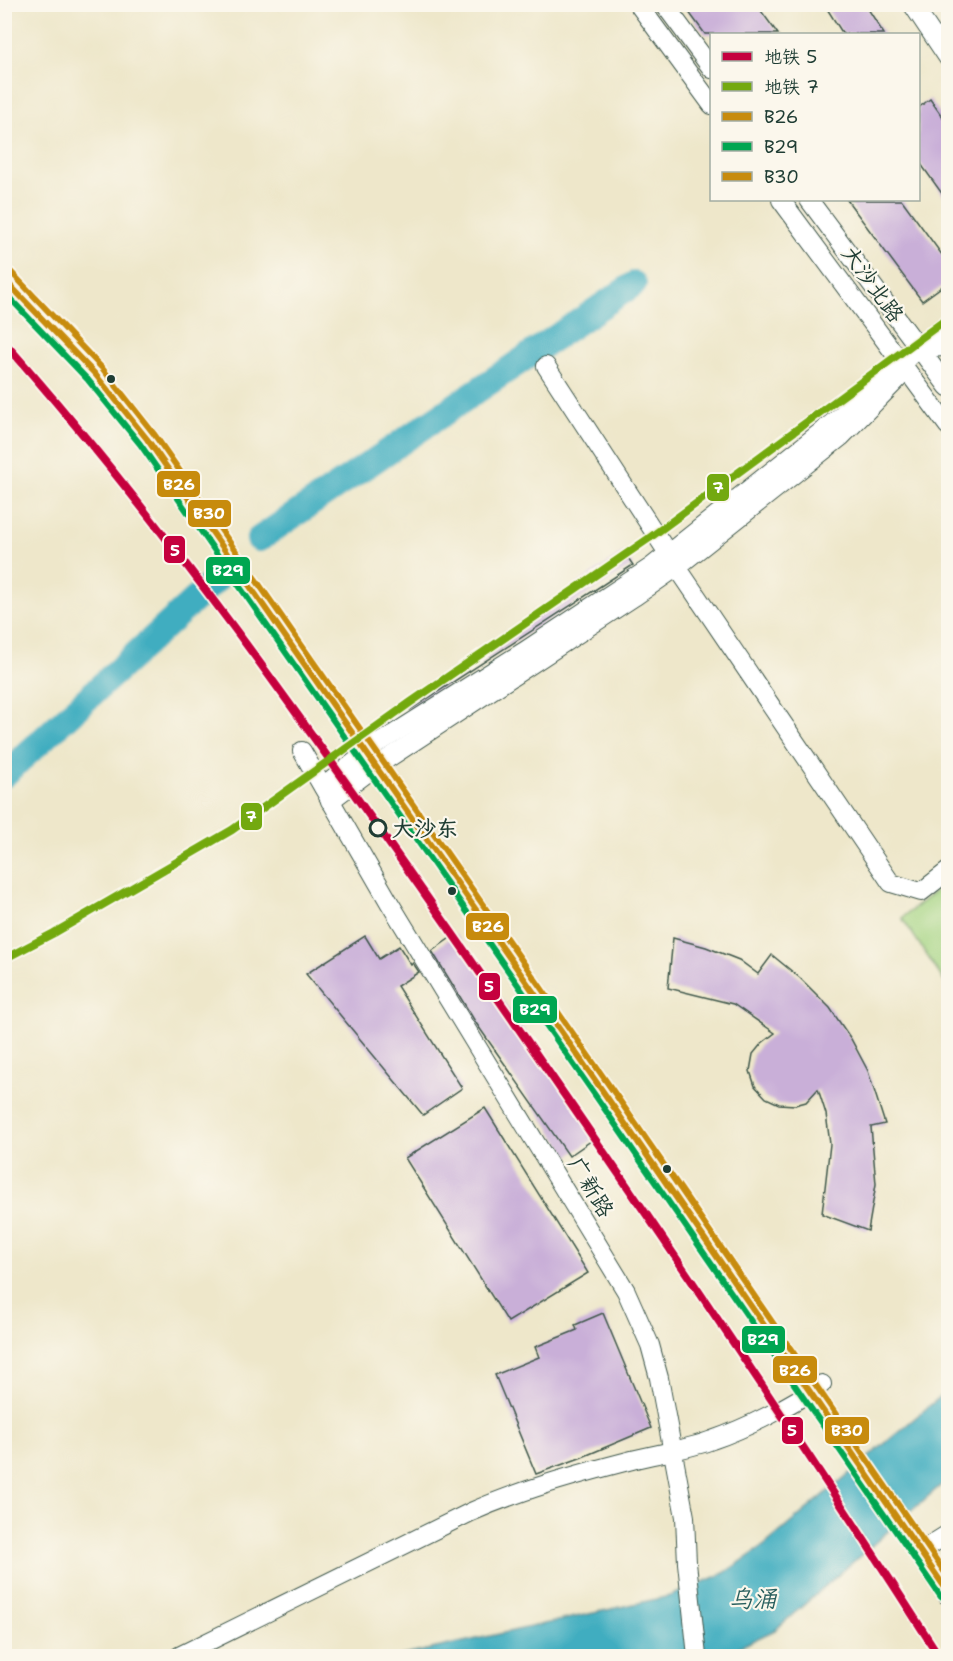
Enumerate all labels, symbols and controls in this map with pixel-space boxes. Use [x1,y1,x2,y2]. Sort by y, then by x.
legend [710,33,920,201]
text: 地铁 5 [764,45,817,69]
text: 地铁 7 [764,75,819,99]
text: B26 [764,105,798,129]
text: B29 [764,135,798,159]
text: B30 [764,165,799,189]
street label: 大沙北路 [835,240,911,328]
unlabelled marker [105,373,117,385]
line badge: B26 [156,470,201,498]
line badge: 7 [706,473,730,502]
text: B26 [163,474,195,495]
text: 7 [712,477,724,498]
line badge: B30 [187,499,232,528]
text: B30 [193,503,225,524]
line badge: 5 [163,535,186,564]
text: 5 [170,540,180,561]
line badge: B29 [205,556,251,585]
text: B29 [212,560,244,581]
line badge: 7 [240,802,263,831]
text: 7 [245,806,257,827]
place label: 大沙东 [392,814,458,843]
marker: 大沙东 [369,819,387,837]
unlabelled marker [446,885,458,897]
line badge: B26 [465,912,510,941]
text: B26 [472,916,504,937]
line badge: 5 [478,972,501,1001]
text: 5 [484,976,494,997]
line badge: B29 [512,995,558,1024]
text: B29 [519,999,551,1020]
street label: 广新路 [562,1151,620,1223]
unlabelled marker [661,1163,673,1175]
line badge: B29 [741,1325,786,1354]
text: B29 [747,1329,779,1350]
line badge: B26 [772,1355,818,1384]
text: B26 [779,1360,811,1381]
line badge: 5 [781,1416,804,1445]
line badge: B30 [824,1416,870,1445]
text: 5 [787,1420,797,1441]
text: B30 [831,1420,863,1441]
water label: 乌涌 [729,1583,778,1615]

